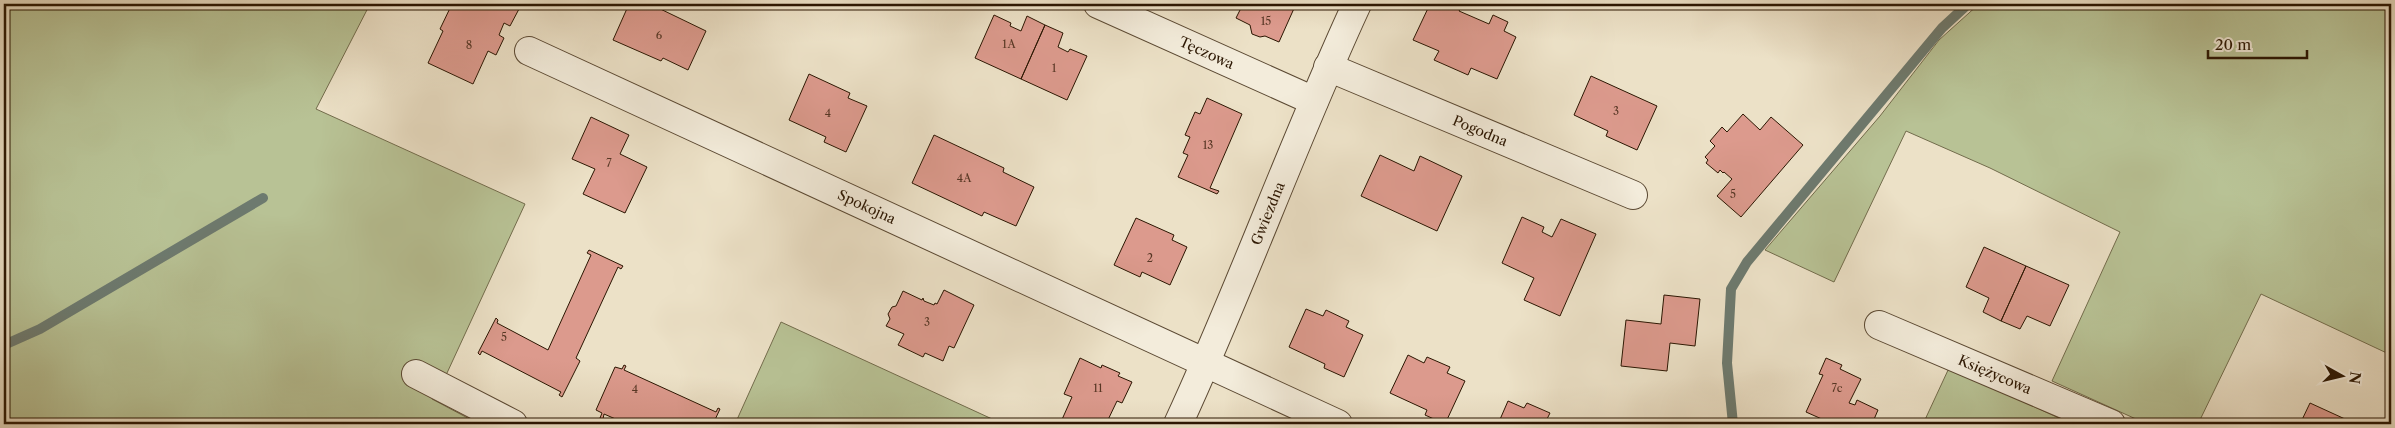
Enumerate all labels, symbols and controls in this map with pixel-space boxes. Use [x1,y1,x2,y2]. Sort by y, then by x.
house number: 15 [1261,14,1271,28]
house number: 6 [656,28,663,42]
scale bar [2208,28,2306,60]
street label: Tęczowa [1176,33,1237,73]
text: 20 m [2215,35,2251,54]
house number: 1A [1002,37,1016,51]
house number: 8 [466,38,472,52]
house number: 1 [1052,61,1057,75]
house number: 3 [1613,104,1619,118]
house number: 4 [825,106,831,120]
street label: Pogodna [1450,111,1511,151]
house number: 13 [1203,138,1213,152]
house number: 7 [606,156,612,170]
house number: 4A [957,171,972,185]
street label: Gwiezdna [1247,178,1289,248]
street label: Spokojna [835,186,899,228]
house number: 5 [1730,187,1736,201]
house number: 2 [1147,251,1153,265]
house number: 3 [924,315,930,329]
house number: 5 [501,330,507,344]
north arrow [2318,350,2368,400]
street label: Księżycowa [1956,351,2035,398]
text: N [2345,371,2365,385]
house number: 11 [1093,381,1103,395]
house number: 7c [1831,381,1843,395]
house number: 4 [632,382,638,396]

